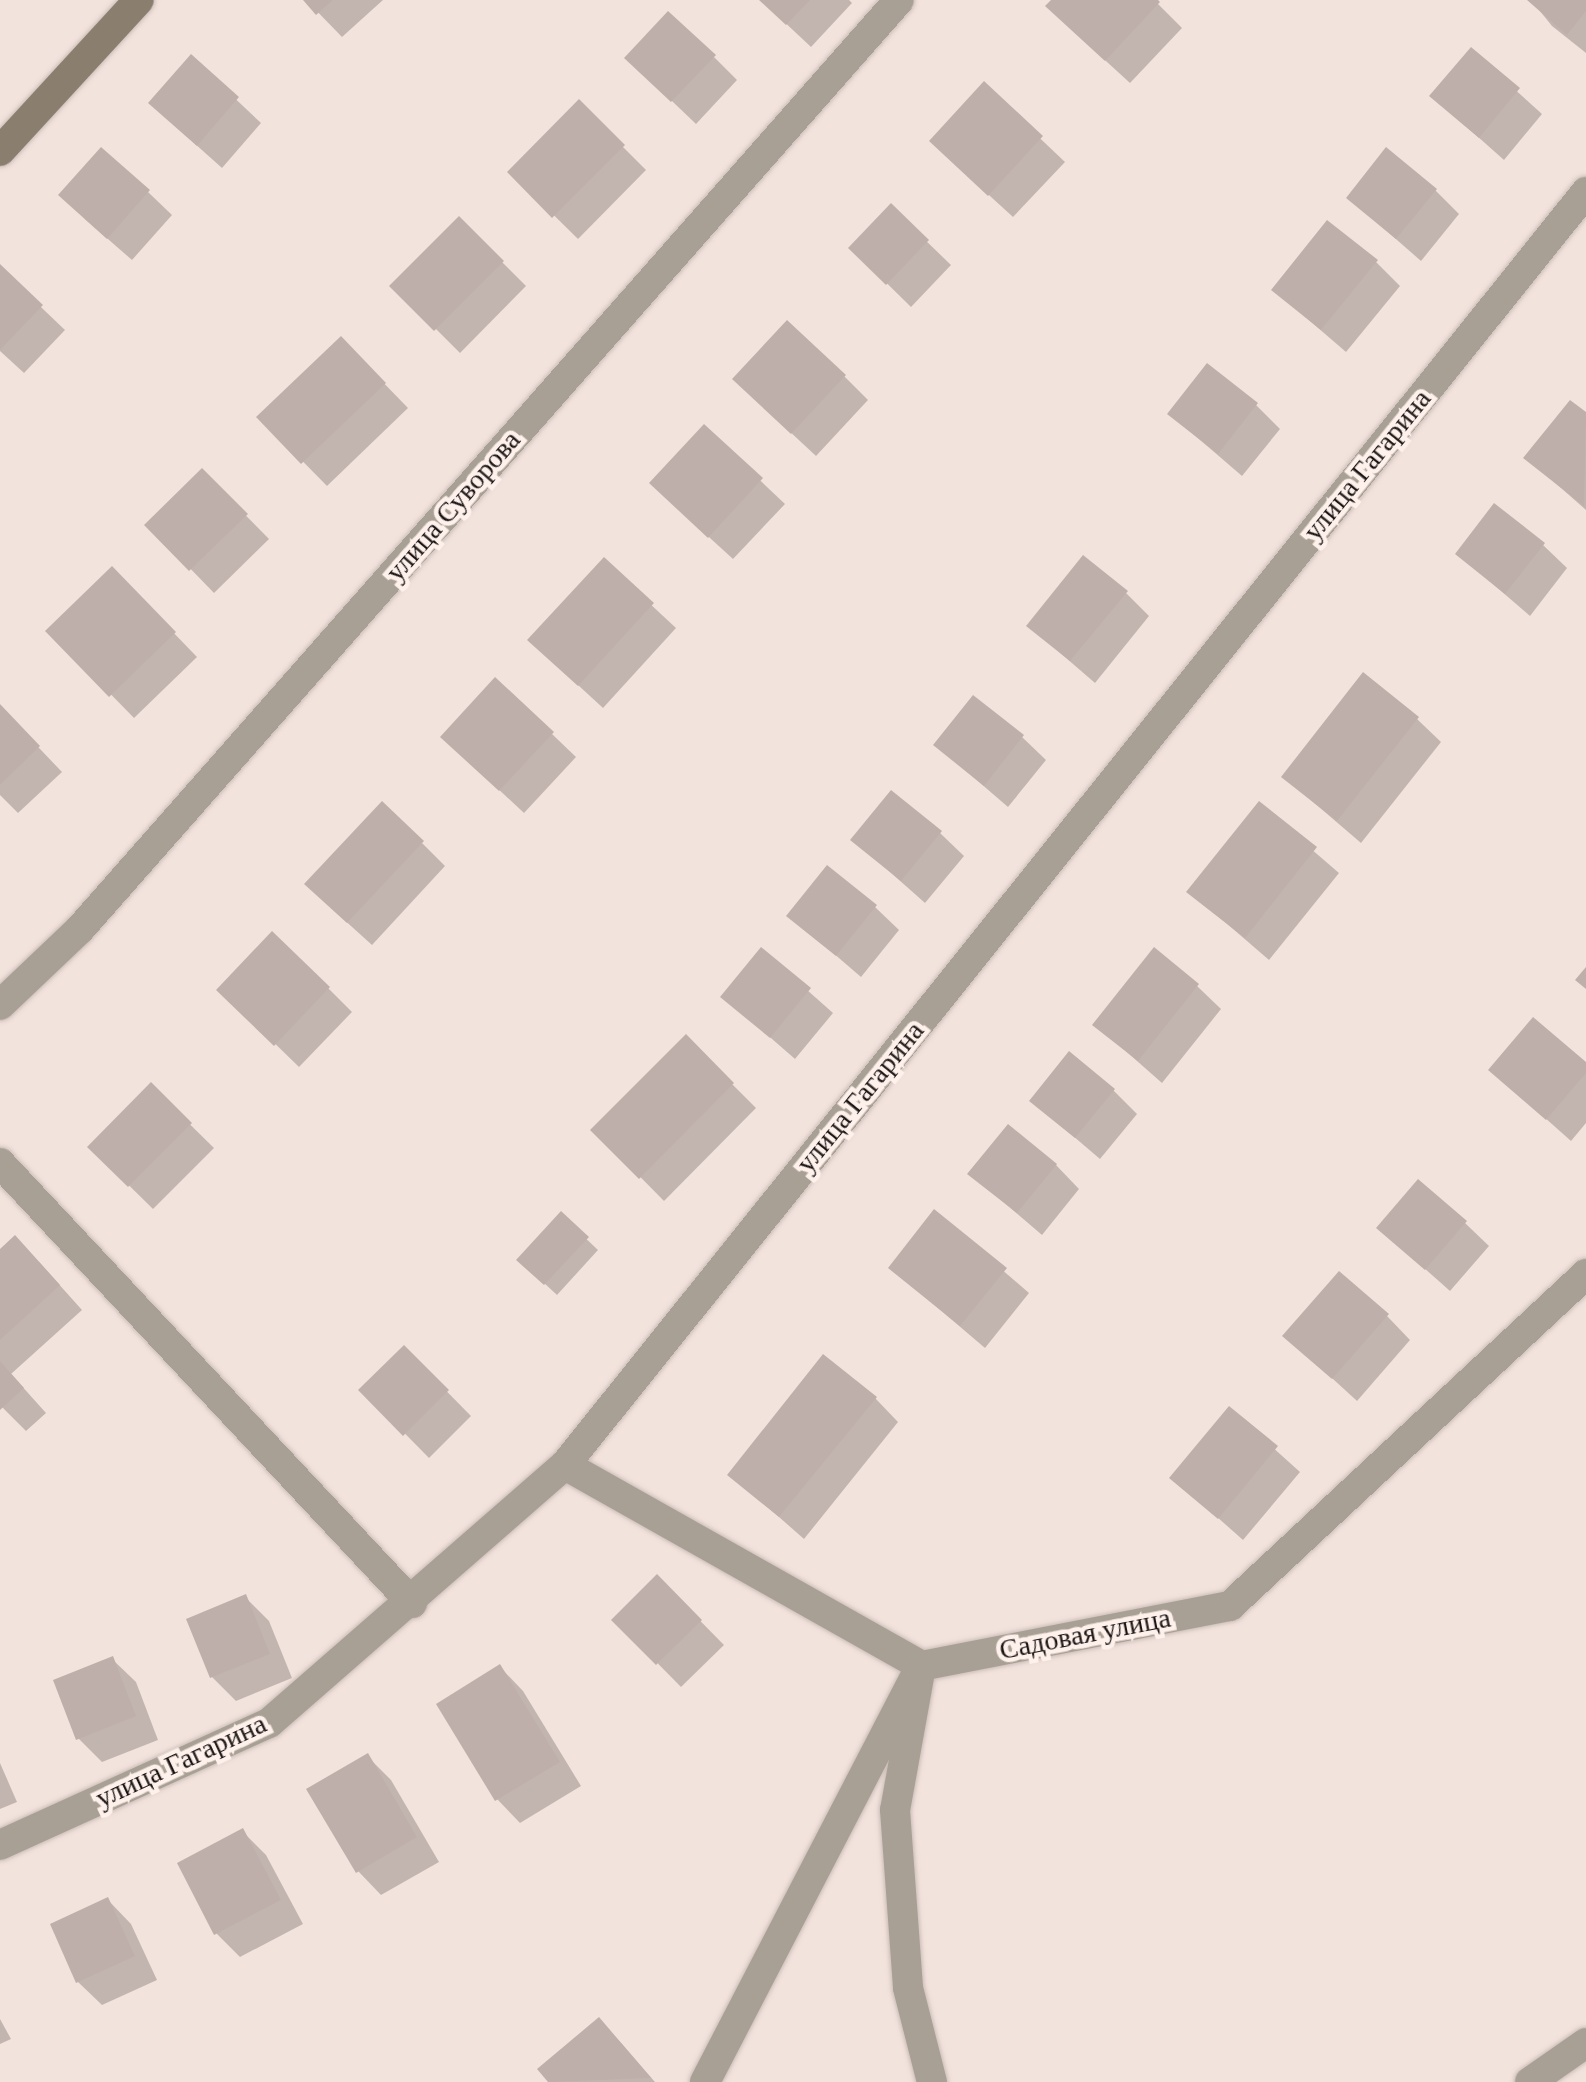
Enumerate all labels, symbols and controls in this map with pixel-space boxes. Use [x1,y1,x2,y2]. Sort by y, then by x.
street label: улица Гагарина [1296,383,1438,547]
street label: улица Суворова [379,424,527,588]
street label: улица Гагарина [789,1015,931,1179]
street label: Садовая улица [997,1601,1173,1667]
street label: улица Гагарина [90,1707,272,1815]

